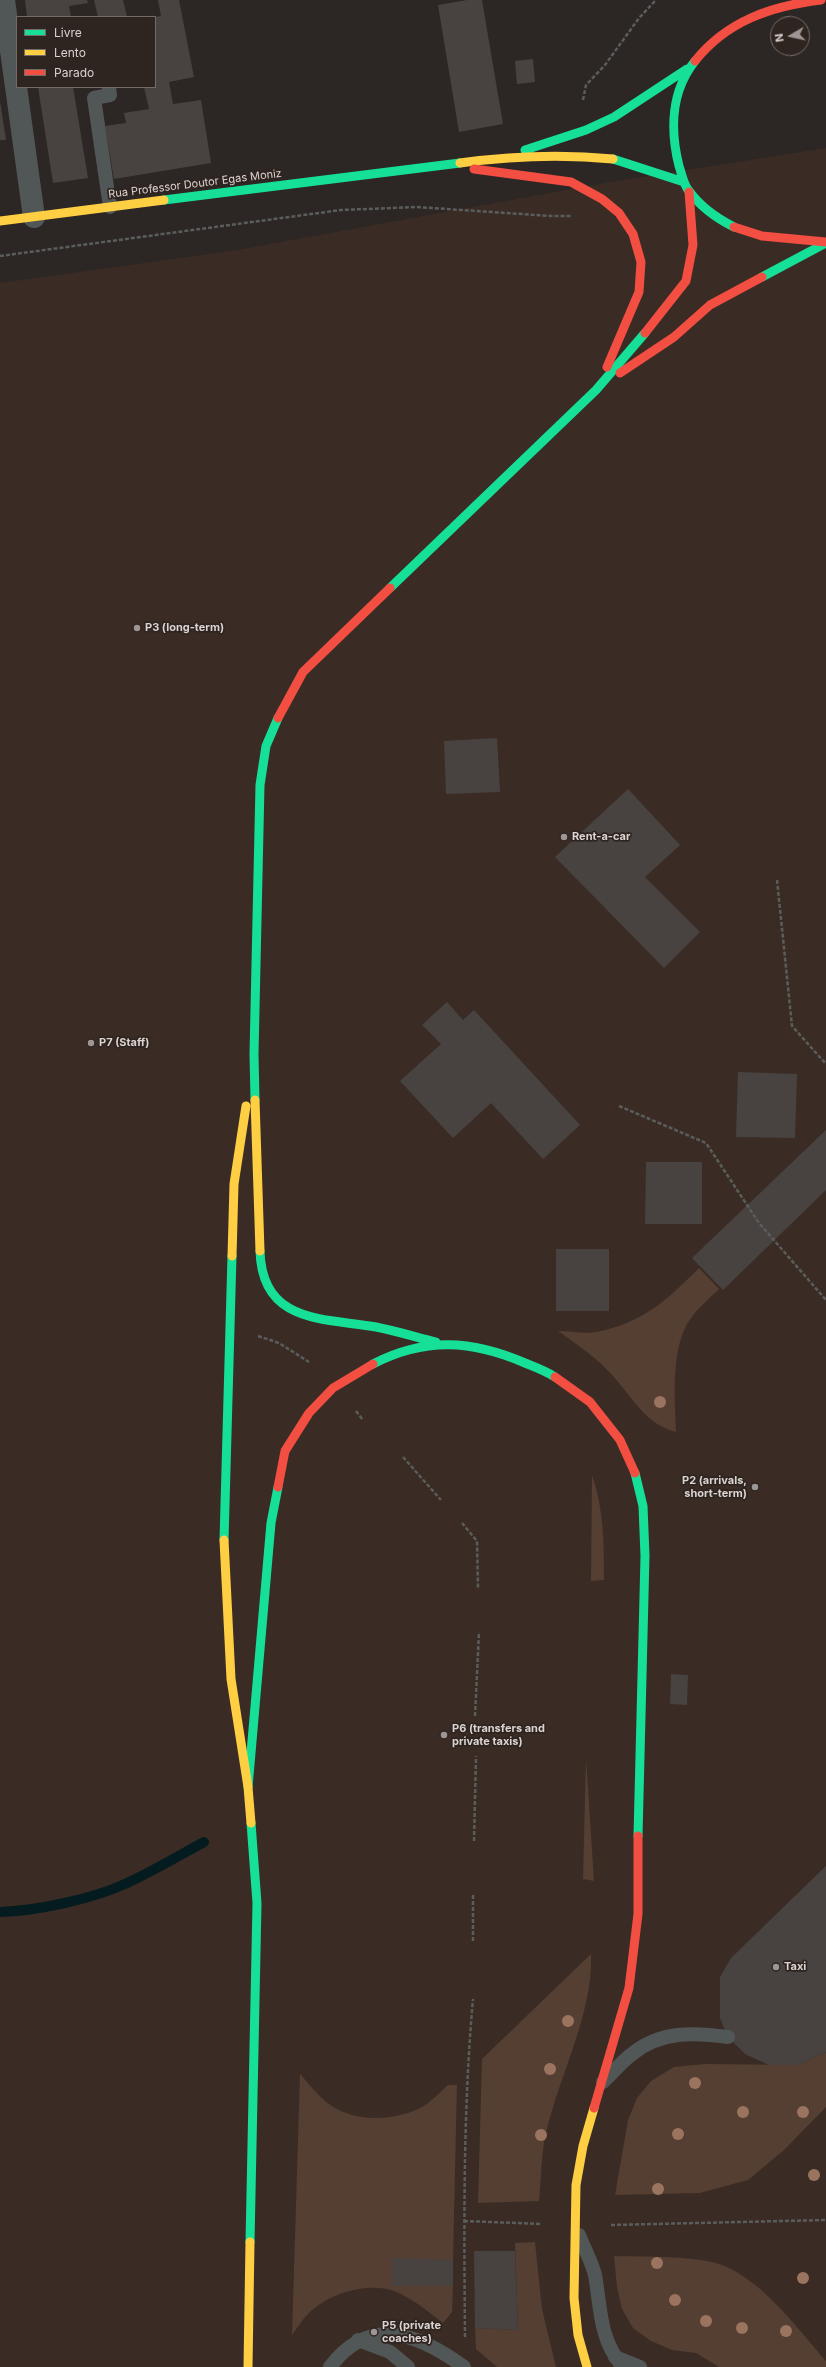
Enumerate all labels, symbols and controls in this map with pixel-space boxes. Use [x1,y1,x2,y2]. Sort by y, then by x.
legend [16,16,156,88]
north arrow [770,16,810,56]
text: Livre [54,25,82,40]
text: N [772,32,787,43]
text: Lento [54,45,86,60]
text: Parado [54,65,94,80]
street label: Rua Professor Doutor Egas Moniz [108,167,282,201]
place label: P3 (long-term) [145,621,224,635]
marker: P3 (long-term) [132,623,142,633]
place label: Rent-a-car [572,830,630,844]
marker: Rent-a-car [559,832,569,842]
place label: P7 (Staff) [99,1036,149,1050]
marker: P7 (Staff) [86,1038,96,1048]
place label: P2 (arrivals, short-term) [682,1474,747,1500]
marker: P2 (arrivals, short-term) [750,1482,760,1492]
place label: P6 (transfers and private taxis) [452,1722,545,1748]
marker: P6 (transfers and private taxis) [439,1730,449,1740]
place label: Taxi [784,1960,806,1974]
marker: Taxi [771,1962,781,1972]
place label: P5 (private coaches) [382,2319,441,2345]
marker: P5 (private coaches) [369,2327,379,2337]

